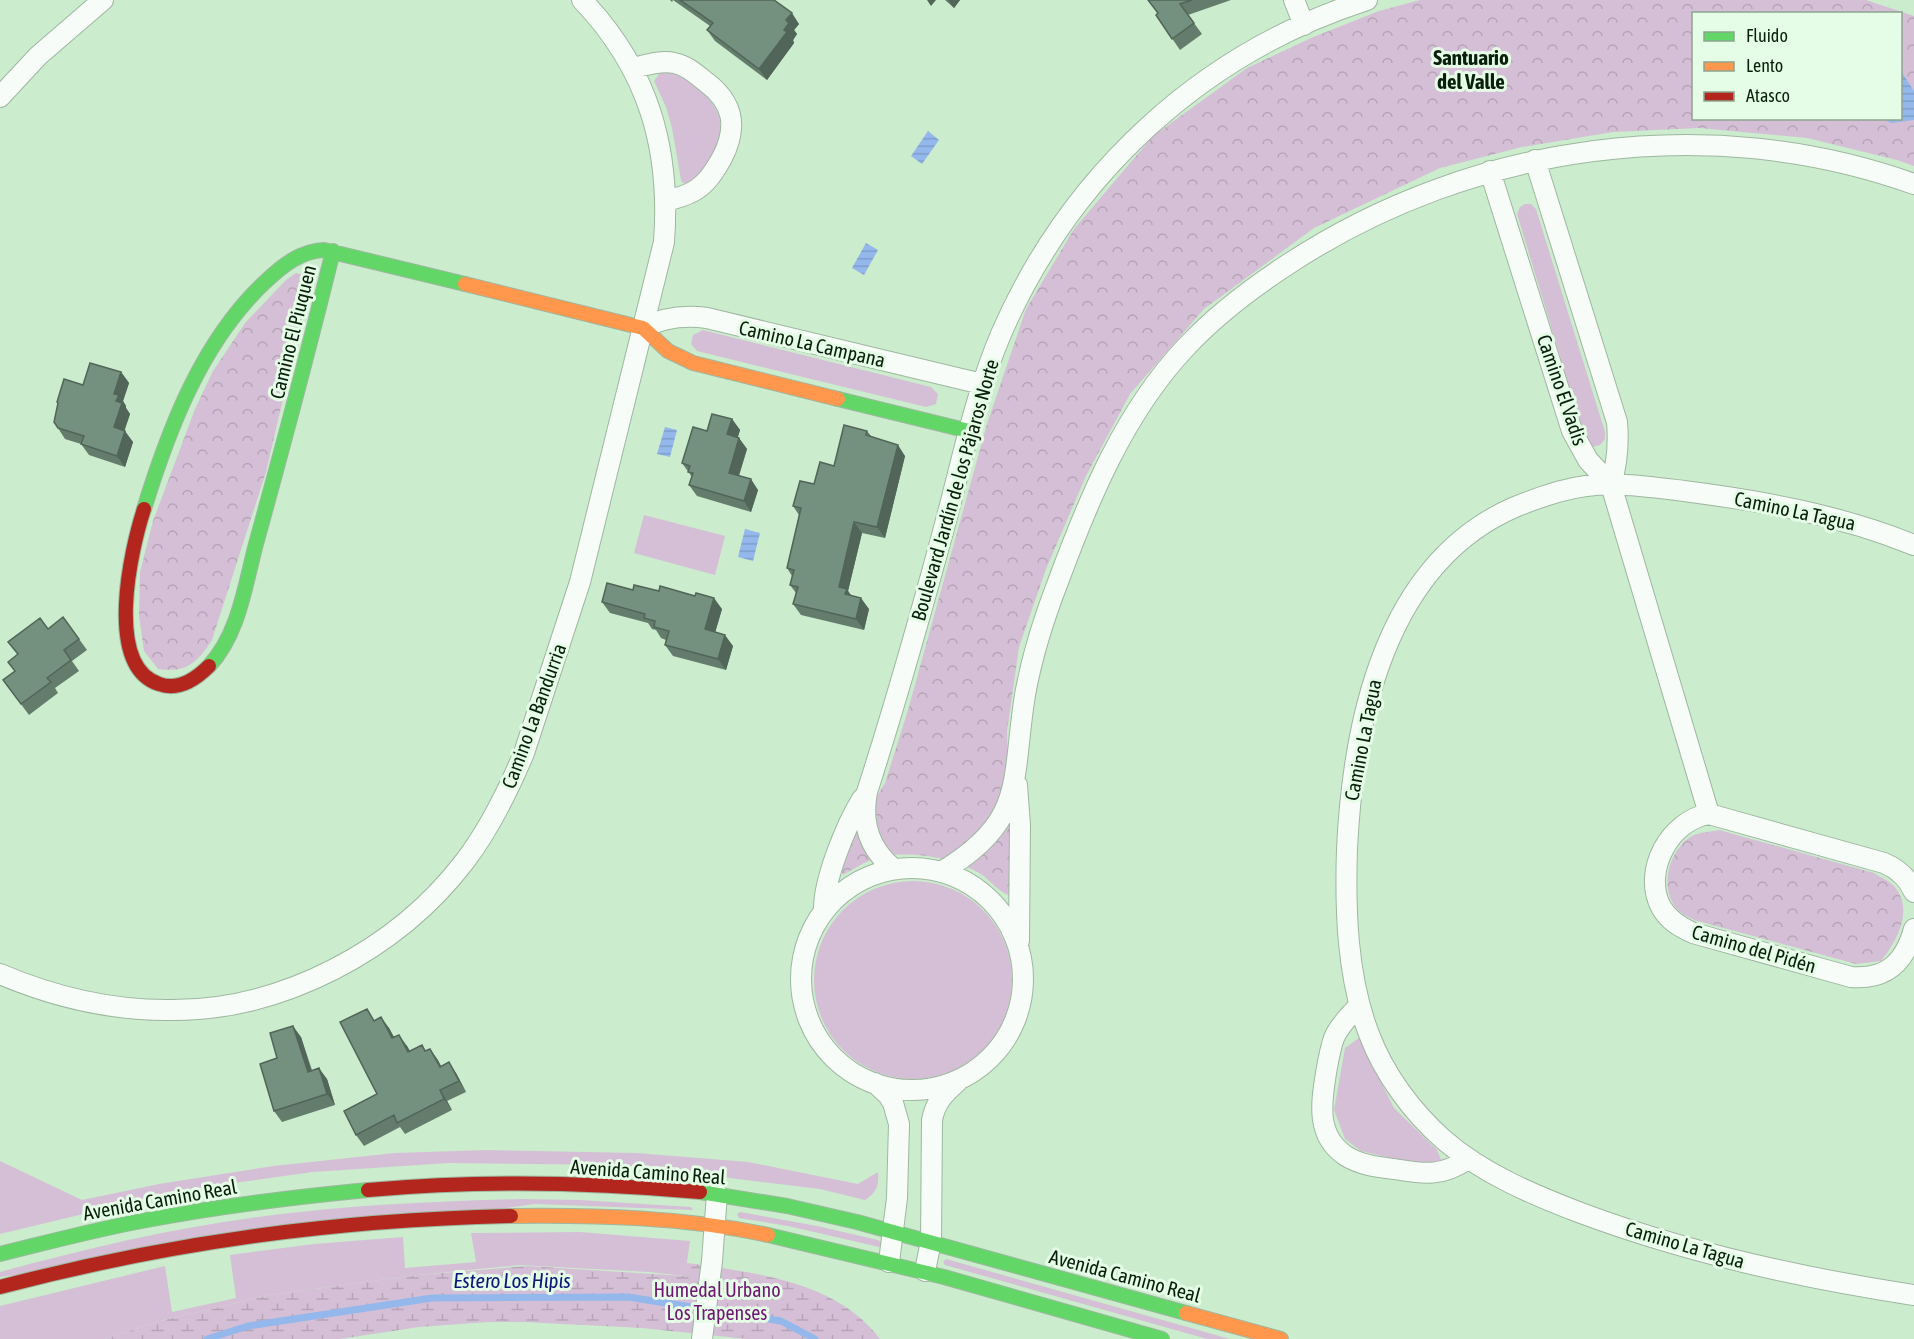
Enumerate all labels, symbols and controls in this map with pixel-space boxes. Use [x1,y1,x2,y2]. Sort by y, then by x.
legend [1692,12,1902,120]
text: Fluido [1746,25,1788,46]
district label: Santuario del Valle [1433,45,1509,93]
text: Lento [1746,55,1783,76]
text: Atasco [1746,85,1790,106]
street label: Camino El Piuquen [265,262,320,401]
street label: Camino La Campana [737,316,887,372]
street label: Camino El Vadis [1533,332,1592,448]
street label: Boulevard Jardín de los Pájaros Norte [906,356,1003,623]
street label: Camino La Tagua [1732,486,1858,535]
street label: Camino La Bandurria [497,640,570,791]
street label: Camino La Tagua [1339,677,1386,803]
street label: Camino del Pidén [1689,920,1819,977]
street label: Avenida Camino Real [570,1155,727,1188]
street label: Avenida Camino Real [81,1175,239,1224]
street label: Camino La Tagua [1623,1216,1748,1273]
street label: Avenida Camino Real [1047,1244,1204,1307]
water label: Estero Los Hipis [453,1268,571,1292]
park label: Humedal Urbano Los Trapenses [653,1278,781,1324]

